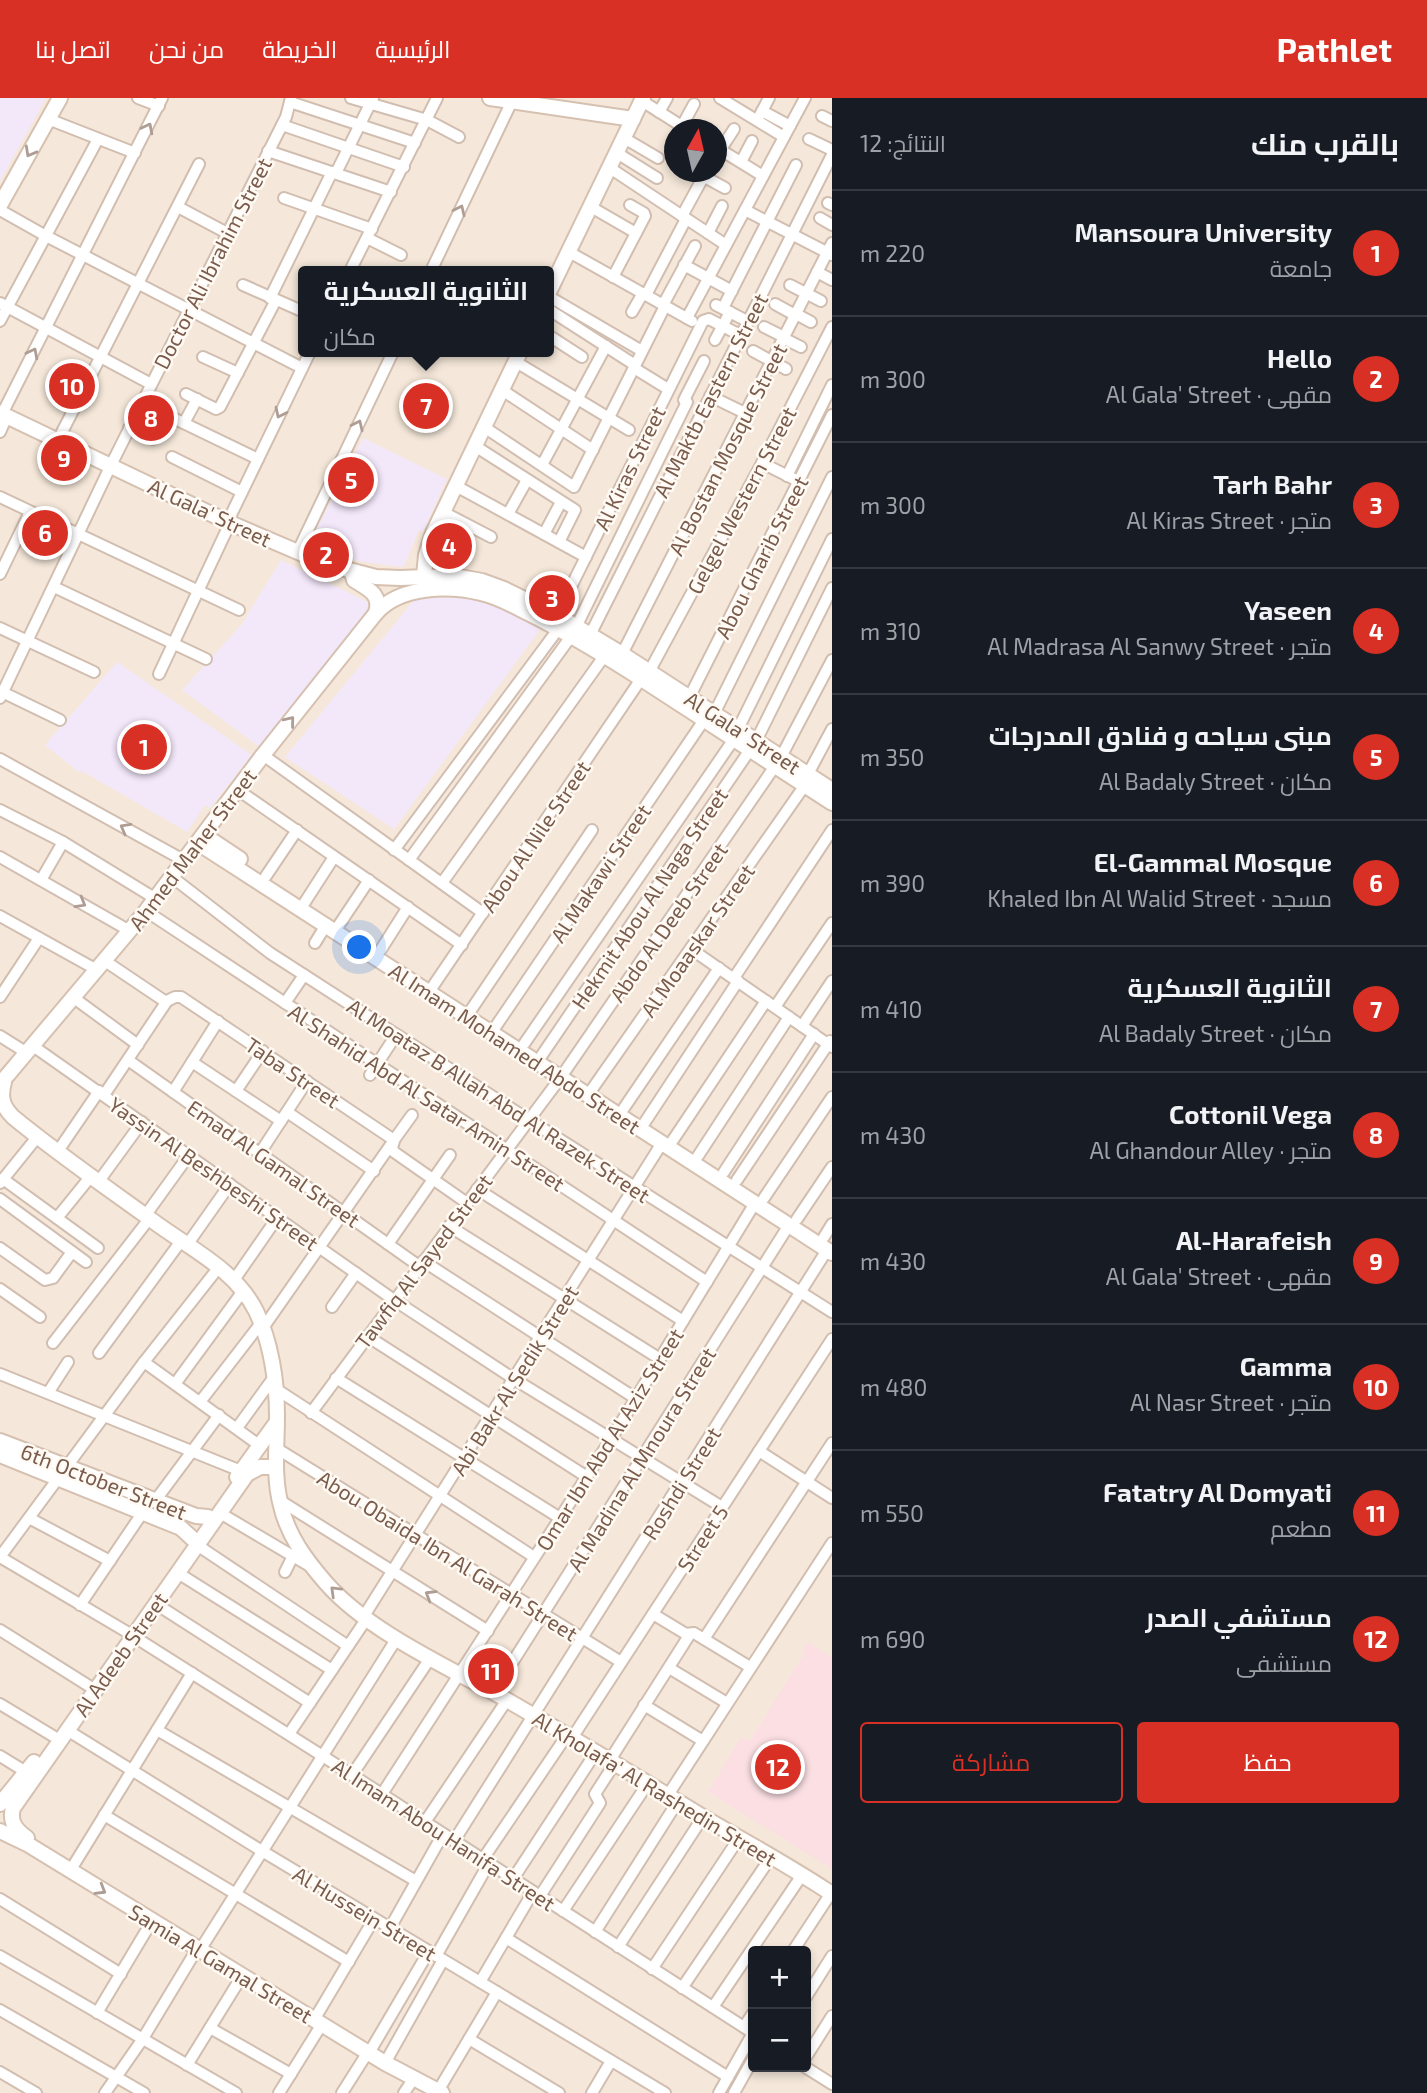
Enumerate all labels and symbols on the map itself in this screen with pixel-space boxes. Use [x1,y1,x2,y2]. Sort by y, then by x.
north arrow [664,119,727,182]
one-way arrow [139,123,153,135]
one-way arrow [25,144,38,157]
street label: Doctor Ali Ibrahim Street [148,153,276,373]
one-way arrow [452,205,466,217]
street label: Al Maktb Eastern Street [648,289,772,501]
street label: Al Bostan Mosque Street [663,339,791,559]
one-way arrow [25,348,39,360]
pin: 10 [49,360,95,412]
pin: 7 [403,380,449,432]
pin: 8 [128,392,174,444]
street label: Al Kiras Street [588,402,670,534]
street label: Gelgel Western Street [681,402,801,598]
one-way arrow [274,406,288,418]
one-way arrow [350,420,364,432]
pin: 9 [41,432,87,484]
pin: 5 [328,454,374,506]
street label: Abou Gharib Street [709,472,813,642]
street label: Al Gala' Street [145,473,275,551]
pin: 6 [22,507,68,559]
pin: 4 [426,520,472,572]
pin: 2 [303,529,349,581]
pin: 3 [529,572,575,624]
street label: Al Gala' Street [680,685,806,779]
one-way arrow [281,717,294,729]
pin: 1 [121,721,167,773]
street label: Abou Al Nile Street [475,756,595,916]
street label: Ahmed Maher Street [123,763,261,935]
street label: Hekmit Abou Al Naga Street [566,783,732,1013]
street label: Al Makawi Street [545,799,655,947]
one-way arrow [120,823,133,836]
street label: Abdo Al Deeb Street [604,838,732,1006]
street label: Al Moaaskar Street [635,859,759,1021]
one-way arrow [73,895,86,908]
your location [342,930,376,964]
street label: Al Imam Mohamed Abdo Street [385,957,645,1139]
street label: Al Moataz B Allah Abd Al Razek Street [343,993,655,1207]
street label: Al Shahid Abd Al Satar Amin Street [284,998,570,1196]
street label: Taba Street [241,1031,345,1113]
street label: Yassin Al Beshbeshi Street [104,1091,324,1255]
street label: Emad Al Gamal Street [183,1094,365,1232]
street label: Tawfiq Al Sayed Street [349,1169,497,1353]
street label: Abi Bakr Al Sedik Street [445,1280,583,1480]
street label: Omar Ibn Abd Al Aziz Street [530,1323,688,1555]
street label: Al Madina Al Mnoura Street [562,1342,720,1576]
street label: Roshdi Street [636,1422,726,1544]
street label: 6th October Street [18,1438,190,1524]
street label: Abou Obaida Ibn Al Garah Street [313,1464,583,1646]
street label: Street 5 [671,1500,733,1576]
street label: Al Adeeb Street [68,1587,172,1721]
one-way arrow [330,1587,343,1600]
one-way arrow [424,1591,437,1604]
pin: 11 [468,1645,514,1697]
street label: Al Kholafa' Al Rashedin Street [529,1705,781,1871]
pin: 12 [755,1741,801,1793]
street label: Al Imam Abou Hanifa Street [328,1753,560,1915]
street label: Al Hussein Street [289,1860,441,1966]
one-way arrow [94,1882,107,1895]
street label: Samia Al Gamal Street [125,1898,317,2028]

